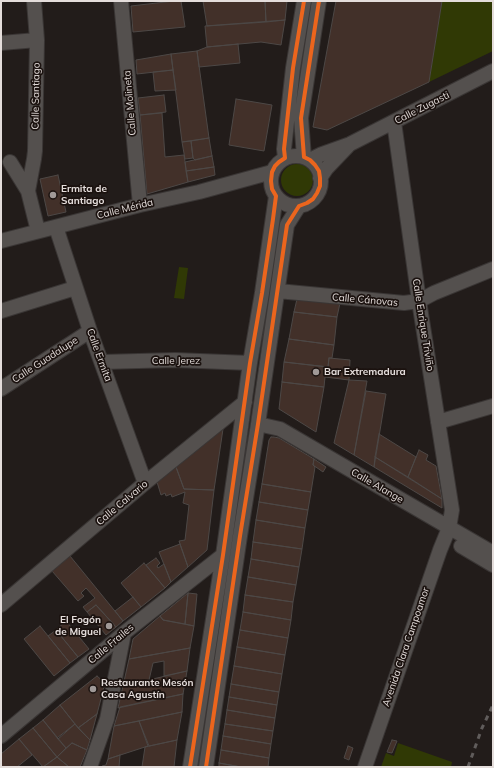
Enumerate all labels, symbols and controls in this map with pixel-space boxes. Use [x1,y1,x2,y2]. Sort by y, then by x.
street label: Calle Santiago [29,62,43,130]
street label: Calle Molineta [121,70,139,136]
street label: Calle Zugasti [393,89,451,127]
place label: Ermita de Santiago [61,183,107,206]
marker: Ermita de Santiago [48,190,58,200]
street label: Calle Mérida [96,196,154,222]
street label: Calle Enrique Triviño [410,278,436,372]
street label: Calle Cánovas [332,291,398,309]
street label: Calle Ermita [84,327,114,383]
street label: Calle Guadalupe [10,334,80,386]
street label: Calle Jerez [152,355,200,367]
place label: Bar Extremadura [324,366,406,378]
marker: Bar Extremadura [311,367,321,377]
street label: Calle Alange [349,466,405,506]
street label: Calle Calvario [94,478,150,528]
street label: Avenida Clara Campoamor [380,586,432,708]
place label: El Fogón de Miguel [55,614,101,638]
street label: Calle Frailes [86,621,136,667]
marker: El Fogón de Miguel [104,621,114,631]
place label: Restaurante Mesón Casa Agustín [101,677,193,700]
marker: Restaurante Mesón Casa Agustín [88,684,98,694]

